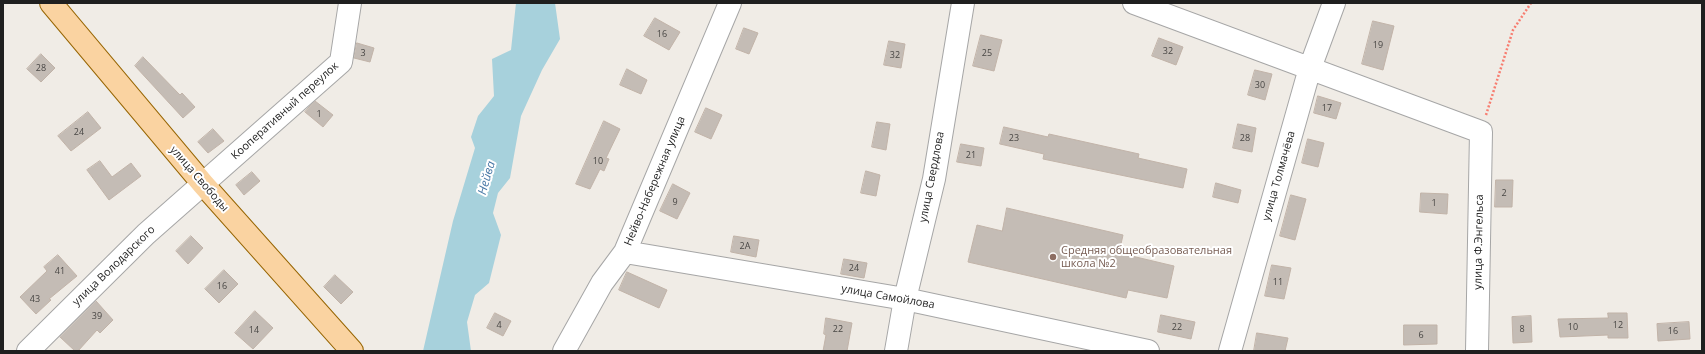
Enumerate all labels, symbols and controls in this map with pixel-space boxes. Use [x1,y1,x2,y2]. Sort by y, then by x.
house number: 16 [657,29,667,39]
house number: 19 [1373,40,1383,50]
house number: 32 [1163,46,1173,56]
house number: 3 [360,48,366,58]
house number: 25 [982,48,992,58]
house number: 32 [890,50,900,60]
street label: Кооперативный переулок [229,59,341,163]
house number: 28 [36,63,46,73]
house number: 30 [1255,80,1265,90]
house number: 17 [1322,103,1332,113]
house number: 1 [316,109,322,119]
street label: Нейво-Набережная улица [622,114,688,248]
house number: 24 [74,127,84,137]
street label: улица Толмачёва [1260,129,1298,223]
street label: улица Свердлова [917,130,947,224]
house number: 23 [1009,133,1019,143]
house number: 28 [1240,133,1250,143]
street label: улица Свободы [167,144,231,214]
house number: 21 [966,150,976,160]
house number: 10 [593,156,603,166]
water label: Нейва [475,160,499,196]
house number: 2 [1501,188,1507,198]
street label: улица Ф.Энгельса [1472,194,1486,290]
house number: 9 [672,197,678,207]
house number: 1 [1431,198,1437,208]
street label: улица Володарского [70,223,158,309]
house number: 2А [740,241,750,251]
place label: Средняя общеобразовательная школа №2 [1061,244,1232,270]
marker: Средняя общеобразовательная школа №2 [1048,252,1058,262]
house number: 24 [849,263,859,273]
house number: 41 [55,266,65,276]
house number: 11 [1273,277,1283,287]
house number: 16 [217,281,227,291]
street label: улица Самойлова [840,282,936,312]
house number: 43 [30,294,40,304]
house number: 39 [92,311,102,321]
house number: 4 [496,320,502,330]
house number: 12 [1613,320,1623,330]
house number: 22 [1172,322,1182,332]
house number: 10 [1568,322,1578,332]
house number: 22 [833,324,843,334]
house number: 8 [1519,324,1525,334]
house number: 14 [249,325,259,335]
house number: 16 [1668,326,1678,336]
house number: 6 [1418,330,1424,340]

